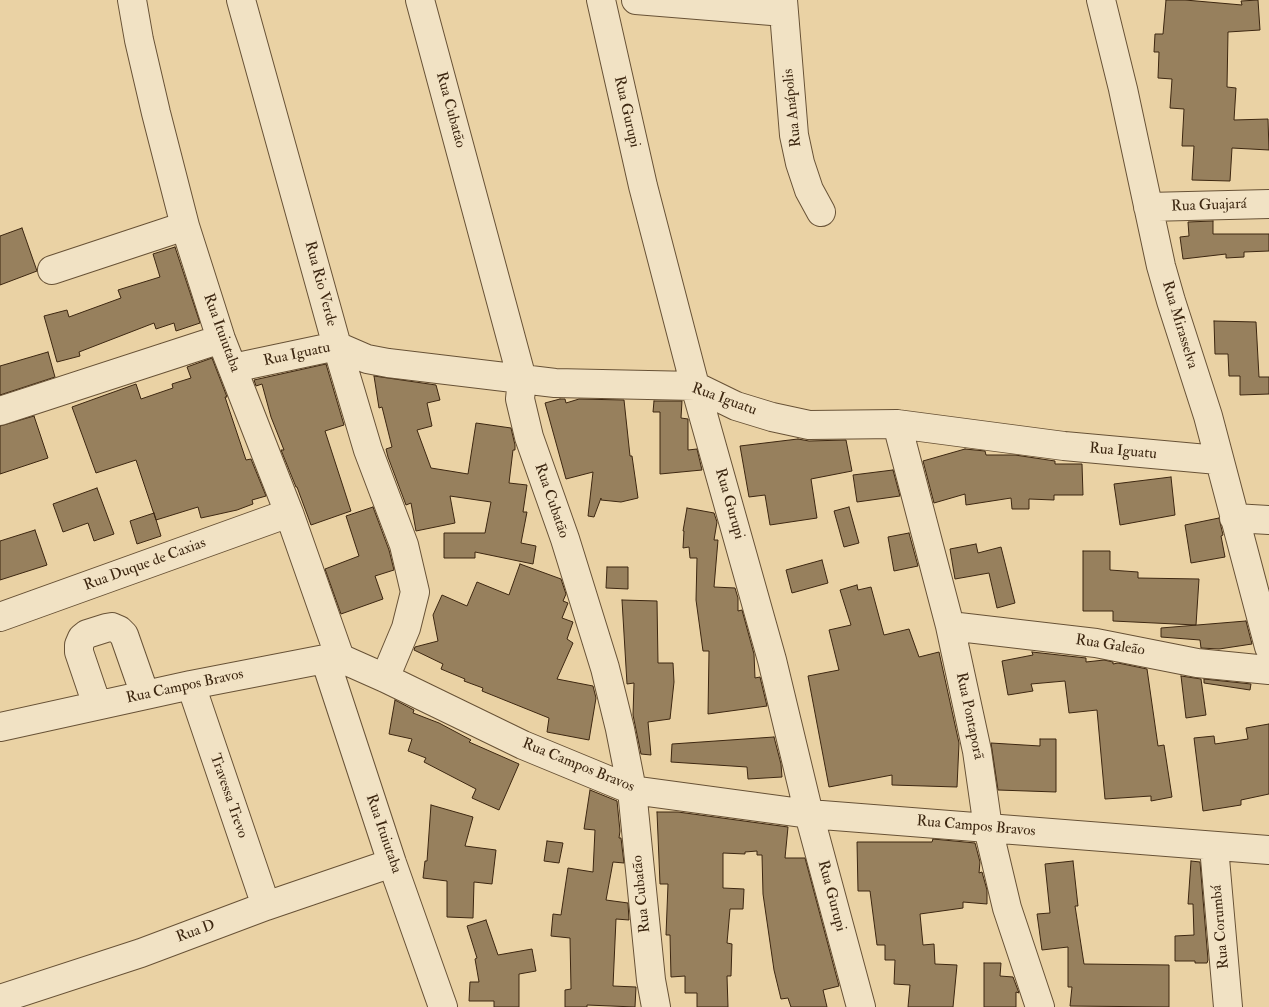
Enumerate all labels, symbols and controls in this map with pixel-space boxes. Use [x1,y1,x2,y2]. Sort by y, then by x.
street label: Rua Anápolis [780,68,806,148]
street label: Rua Cubatão [431,70,469,150]
street label: Rua Gurupi [609,74,643,150]
street label: Rua Guajará [1171,196,1247,216]
street label: Rua Rio Verde [300,239,340,329]
street label: Rua Mirasselva [1157,279,1201,371]
street label: Rua Ituiutaba [198,291,244,375]
street label: Rua Iguatu [262,339,332,371]
street label: Rua Iguatu [689,380,759,420]
street label: Rua Iguatu [1088,440,1158,464]
street label: Rua Cubatão [530,461,572,541]
street label: Rua Gurupi [710,466,748,542]
street label: Rua Duque de Caxias [82,535,208,595]
street label: Rua Galeão [1074,632,1146,660]
street label: Rua Campos Bravos [125,666,245,708]
street label: Rua Pontaporã [951,671,987,761]
street label: Rua Campos Bravos [519,735,637,797]
street label: Travessa Trevo [205,751,251,841]
street label: Rua Ituiutaba [361,792,405,876]
street label: Rua Campos Bravos [916,813,1036,841]
street label: Rua Cubatão [629,854,655,934]
street label: Rua Gurupi [813,858,849,934]
street label: Rua Corumbá [1208,884,1234,970]
street label: Rua D [174,917,218,947]

